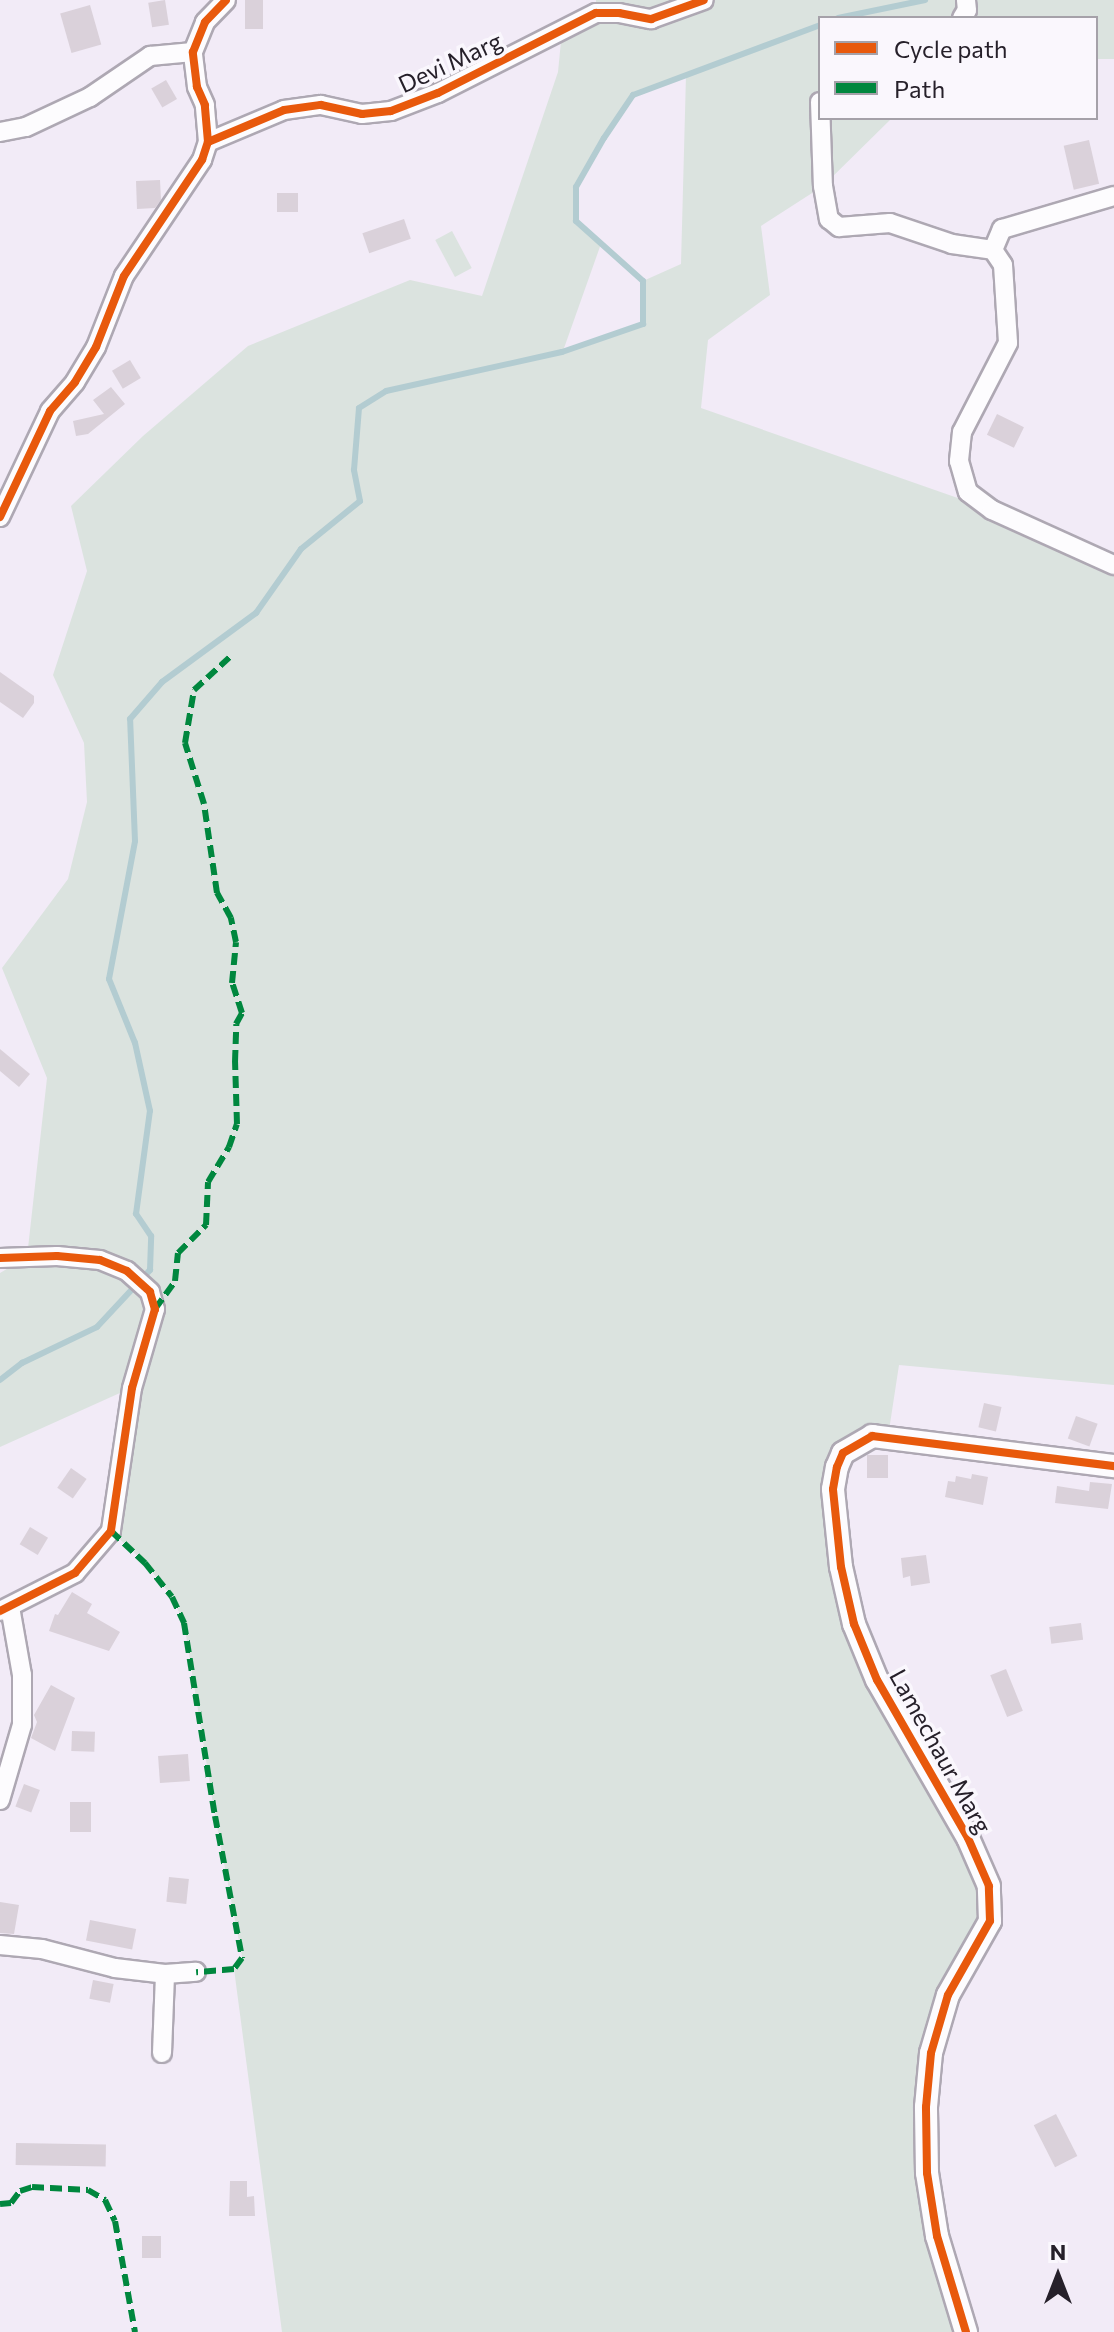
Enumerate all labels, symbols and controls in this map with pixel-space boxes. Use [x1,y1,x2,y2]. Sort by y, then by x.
legend [818,16,1098,120]
street label: Devi Marg [394,25,506,99]
text: Cycle path [894,34,1008,63]
text: Path [894,74,945,103]
street label: Lamechaur Marg [884,1664,998,1838]
north arrow [1018,2236,1098,2316]
text: N [1050,2238,1066,2265]

